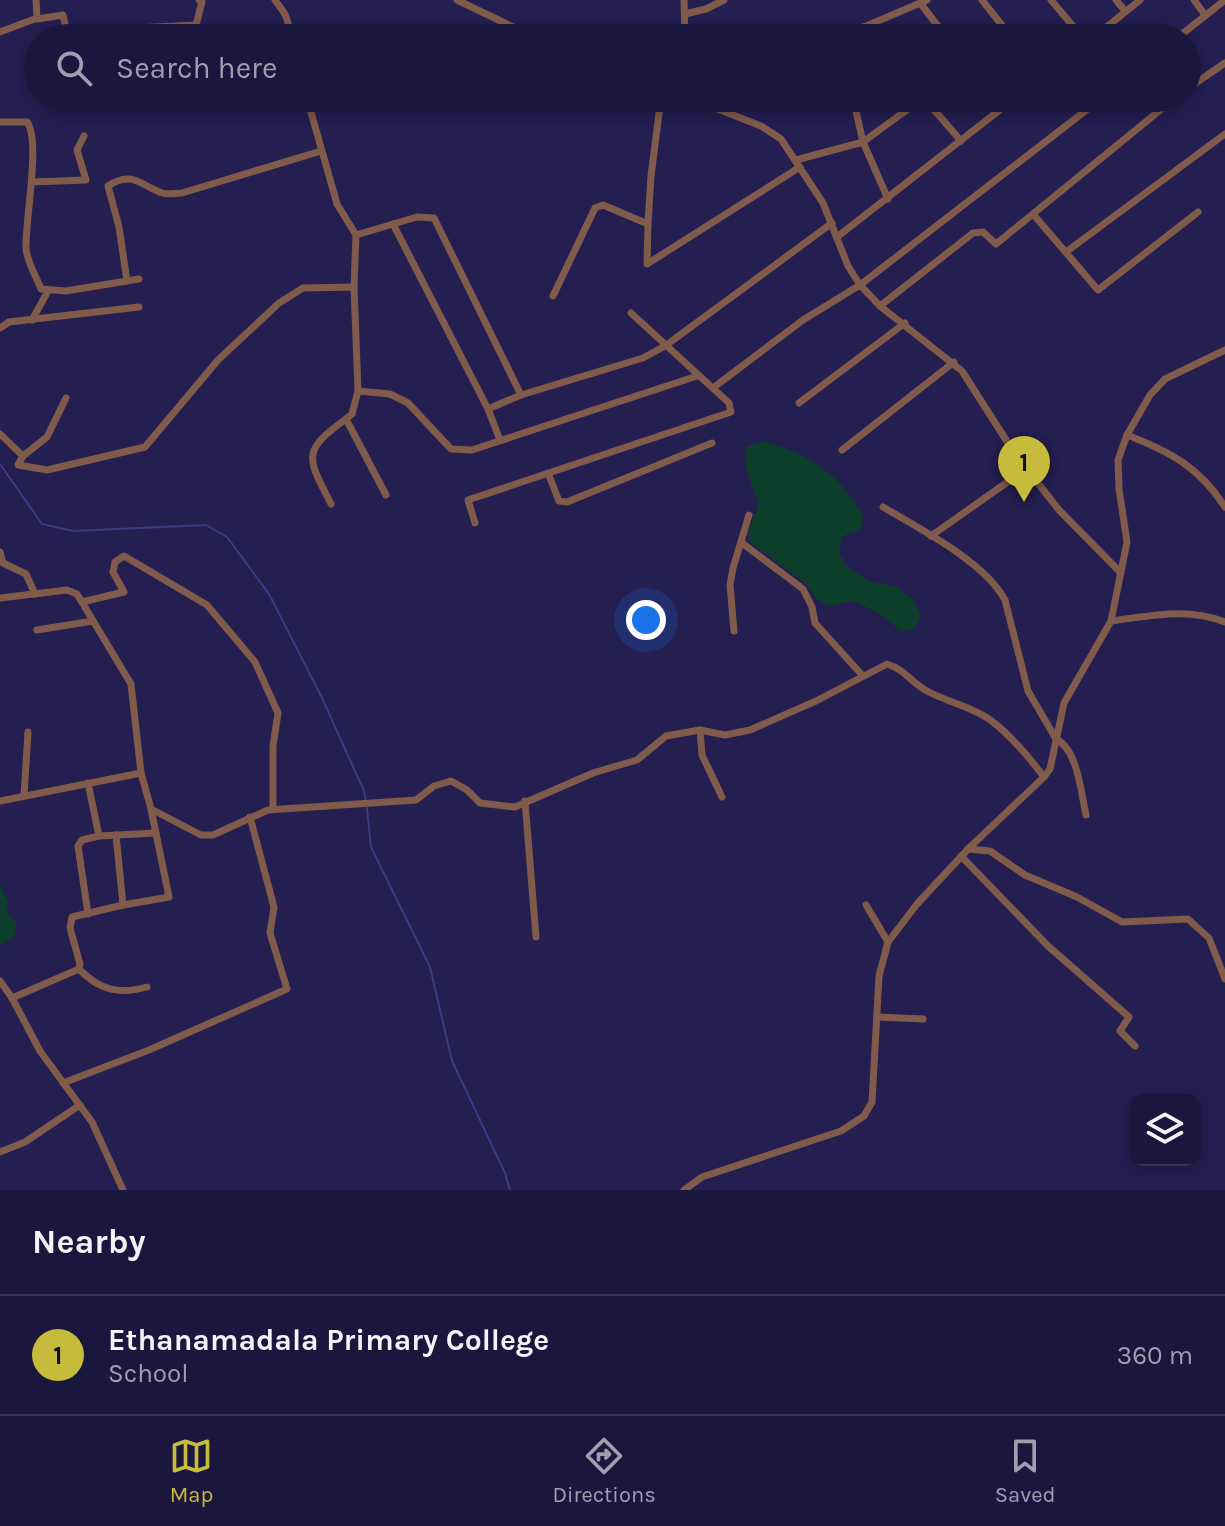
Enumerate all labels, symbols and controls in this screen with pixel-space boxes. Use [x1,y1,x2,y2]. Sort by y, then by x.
search box [24,24,1201,112]
icon: search [52,46,96,90]
text: Search here [116,50,277,86]
pin: 1 [998,436,1050,502]
your location [626,600,666,640]
map controls [1129,1094,1201,1166]
button: layers [1129,1094,1201,1166]
text: Nearby [32,1222,146,1262]
text: Ethanamadala Primary College [108,1322,549,1358]
text: 1 [53,1340,63,1371]
text: 360 m [1117,1340,1193,1371]
text: School [108,1358,189,1389]
tab: Map [169,1434,213,1508]
tab: Directions [552,1434,656,1508]
tab: Saved [995,1434,1056,1508]

